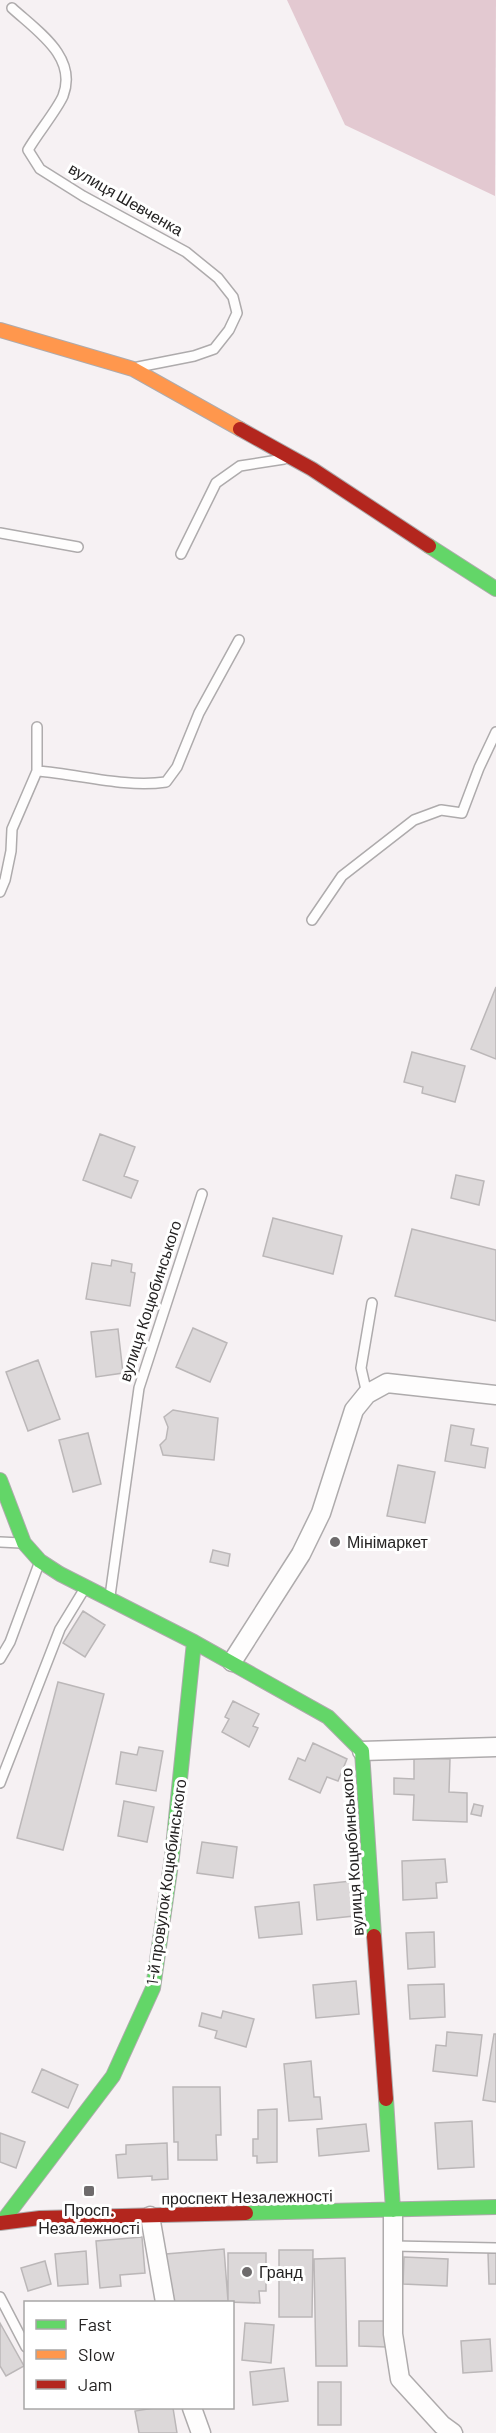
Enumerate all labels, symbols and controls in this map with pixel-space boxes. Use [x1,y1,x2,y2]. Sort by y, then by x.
street label: вулиця Шевченка [66,158,187,239]
street label: вулиця Коцюбинського [114,1218,185,1384]
place label: Мінімаркет [347,1532,429,1551]
marker: Мінімаркет [328,1535,342,1549]
street label: вулиця Коцюбинського [336,1767,367,1937]
street label: 1-й провулок Коцюбинського [142,1778,189,1986]
marker: Просп. Незалежності [82,2184,96,2198]
street label: проспект Незалежності [161,2186,333,2207]
place label: Просп. Незалежності [38,2200,140,2237]
place label: Гранд [259,2262,303,2281]
marker: Гранд [240,2265,254,2279]
legend [24,2301,234,2409]
text: Fast [78,2313,112,2335]
text: Slow [78,2343,115,2365]
text: Jam [78,2373,112,2395]

